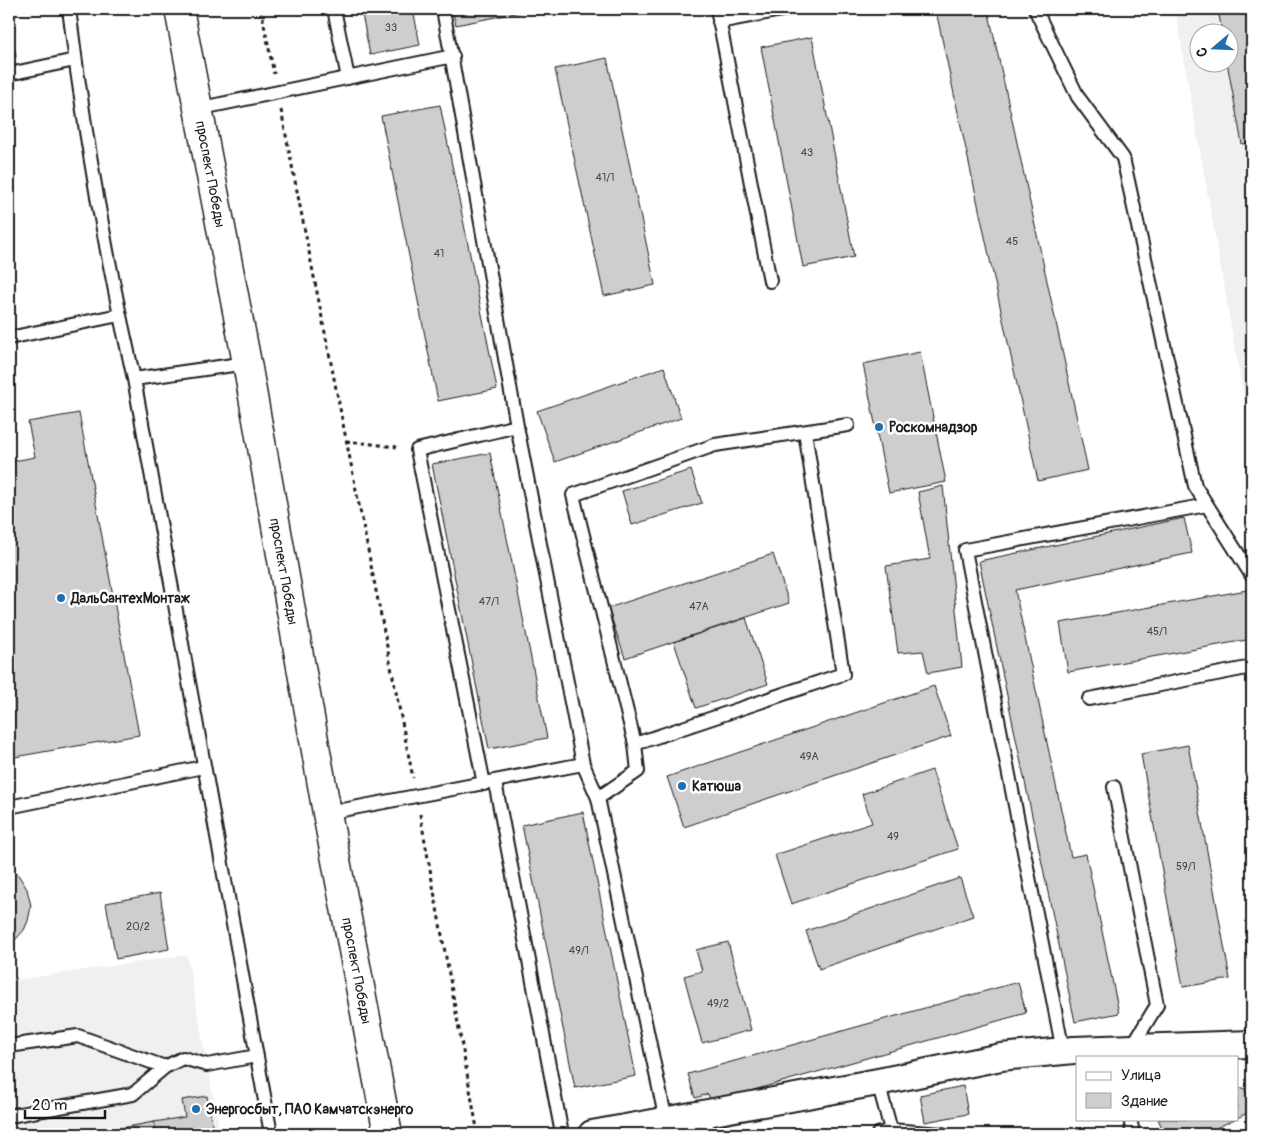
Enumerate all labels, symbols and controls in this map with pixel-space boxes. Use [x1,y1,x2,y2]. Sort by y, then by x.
house number: 33 [385,21,397,34]
north arrow [1188,22,1238,72]
text: С [1193,45,1212,59]
street label: проспект Победы [192,119,229,229]
house number: 43 [801,146,813,159]
house number: 41/1 [596,171,614,184]
house number: 45 [1006,235,1018,248]
house number: 41 [434,247,444,260]
place label: Роскомнадзор [889,419,978,436]
marker: Роскомнадзор [873,421,885,433]
street label: проспект Победы [266,517,302,626]
place label: ДальСантехМонтаж [70,590,191,607]
marker: ДальСантехМонтаж [55,592,67,604]
house number: 47/1 [479,595,499,608]
house number: 47А [689,600,709,613]
house number: 45/1 [1147,625,1167,638]
house number: 49А [799,750,819,763]
place label: Катюша [692,778,741,795]
marker: Катюша [676,780,688,792]
house number: 49 [887,830,899,843]
house number: 59/1 [1176,860,1196,873]
street label: проспект Победы [339,916,375,1025]
house number: 20/2 [126,920,150,933]
house number: 49/1 [569,944,589,957]
house number: 49/2 [707,997,729,1010]
legend [1076,1056,1238,1120]
text: Улица [1121,1066,1161,1085]
scale bar [25,1088,105,1120]
text: Здание [1121,1092,1168,1111]
text: 20 m [32,1096,67,1115]
place label: Энергосбыт, ПАО Камчатскэнерго [206,1101,414,1118]
marker: Энергосбыт, ПАО Камчатскэнерго [190,1103,202,1115]

